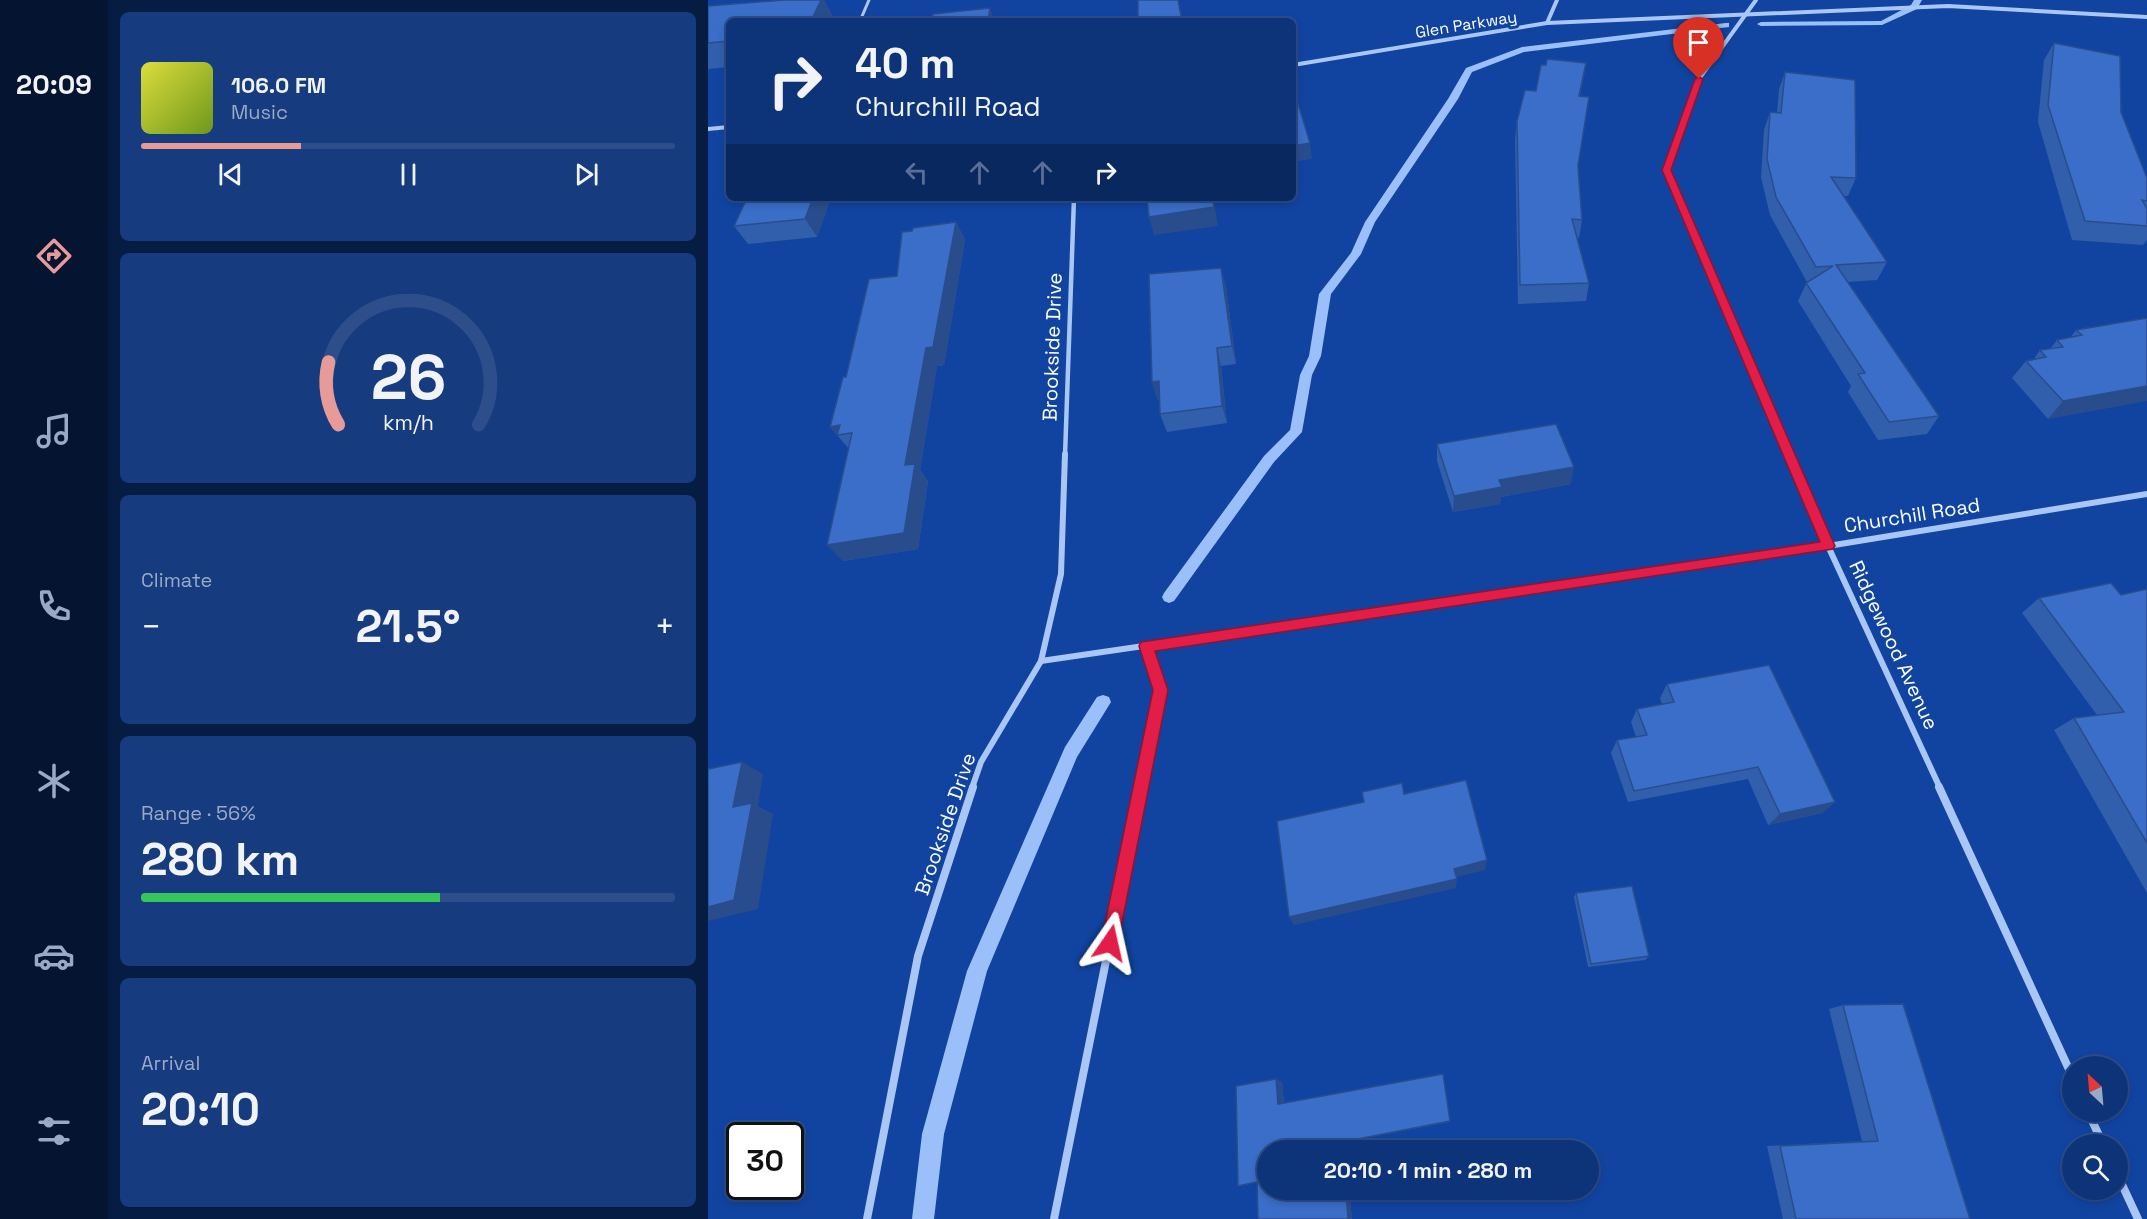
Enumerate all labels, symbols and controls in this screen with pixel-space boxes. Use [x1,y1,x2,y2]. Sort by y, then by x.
street label: Glen Parkway [1414,6,1518,43]
pin [1673,17,1724,79]
icon: arrive [1682,26,1715,59]
text: 40 m [855,37,955,90]
icon: right [756,42,834,120]
text: 20:09 [16,67,92,102]
text: 106.0 FM [231,71,326,99]
text: Churchill Road [855,89,1041,124]
text: Music [231,99,288,125]
icon: left [900,156,933,189]
icon: ahead [963,156,996,189]
icon: ahead [1026,156,1059,189]
icon: right [1089,156,1122,189]
icon: previous [214,158,247,191]
icon: pause [392,158,425,191]
icon: next [570,158,603,191]
icon: directions [33,235,75,277]
street label: Brookside Drive [1036,272,1068,422]
text: 26 [370,338,446,417]
icon: music [33,410,75,452]
text: km/h [382,410,434,437]
street label: Churchill Road [1842,491,1982,539]
street label: Ridgewood Avenue [1843,556,1945,734]
text: Climate [141,567,212,593]
icon: phone [33,585,75,627]
text: 21.5° [355,598,461,655]
text: − [141,606,161,648]
text: + [655,606,675,648]
street label: Brookside Drive [908,749,982,899]
icon: climate [33,760,75,802]
text: Range · 56% [141,800,256,826]
text: 280 km [141,831,299,888]
position arrow [1078,911,1142,975]
icon: car [33,935,75,977]
text: Arrival [141,1050,200,1076]
north arrow [2062,1056,2128,1122]
map controls [2062,1056,2128,1200]
text: 20:10 [141,1081,260,1138]
icon: filters [33,1110,75,1152]
speed limit sign: 30 [726,1122,804,1200]
button: search [2062,1134,2128,1200]
text: 20:10 · 1 min · 280 m [1324,1156,1532,1184]

